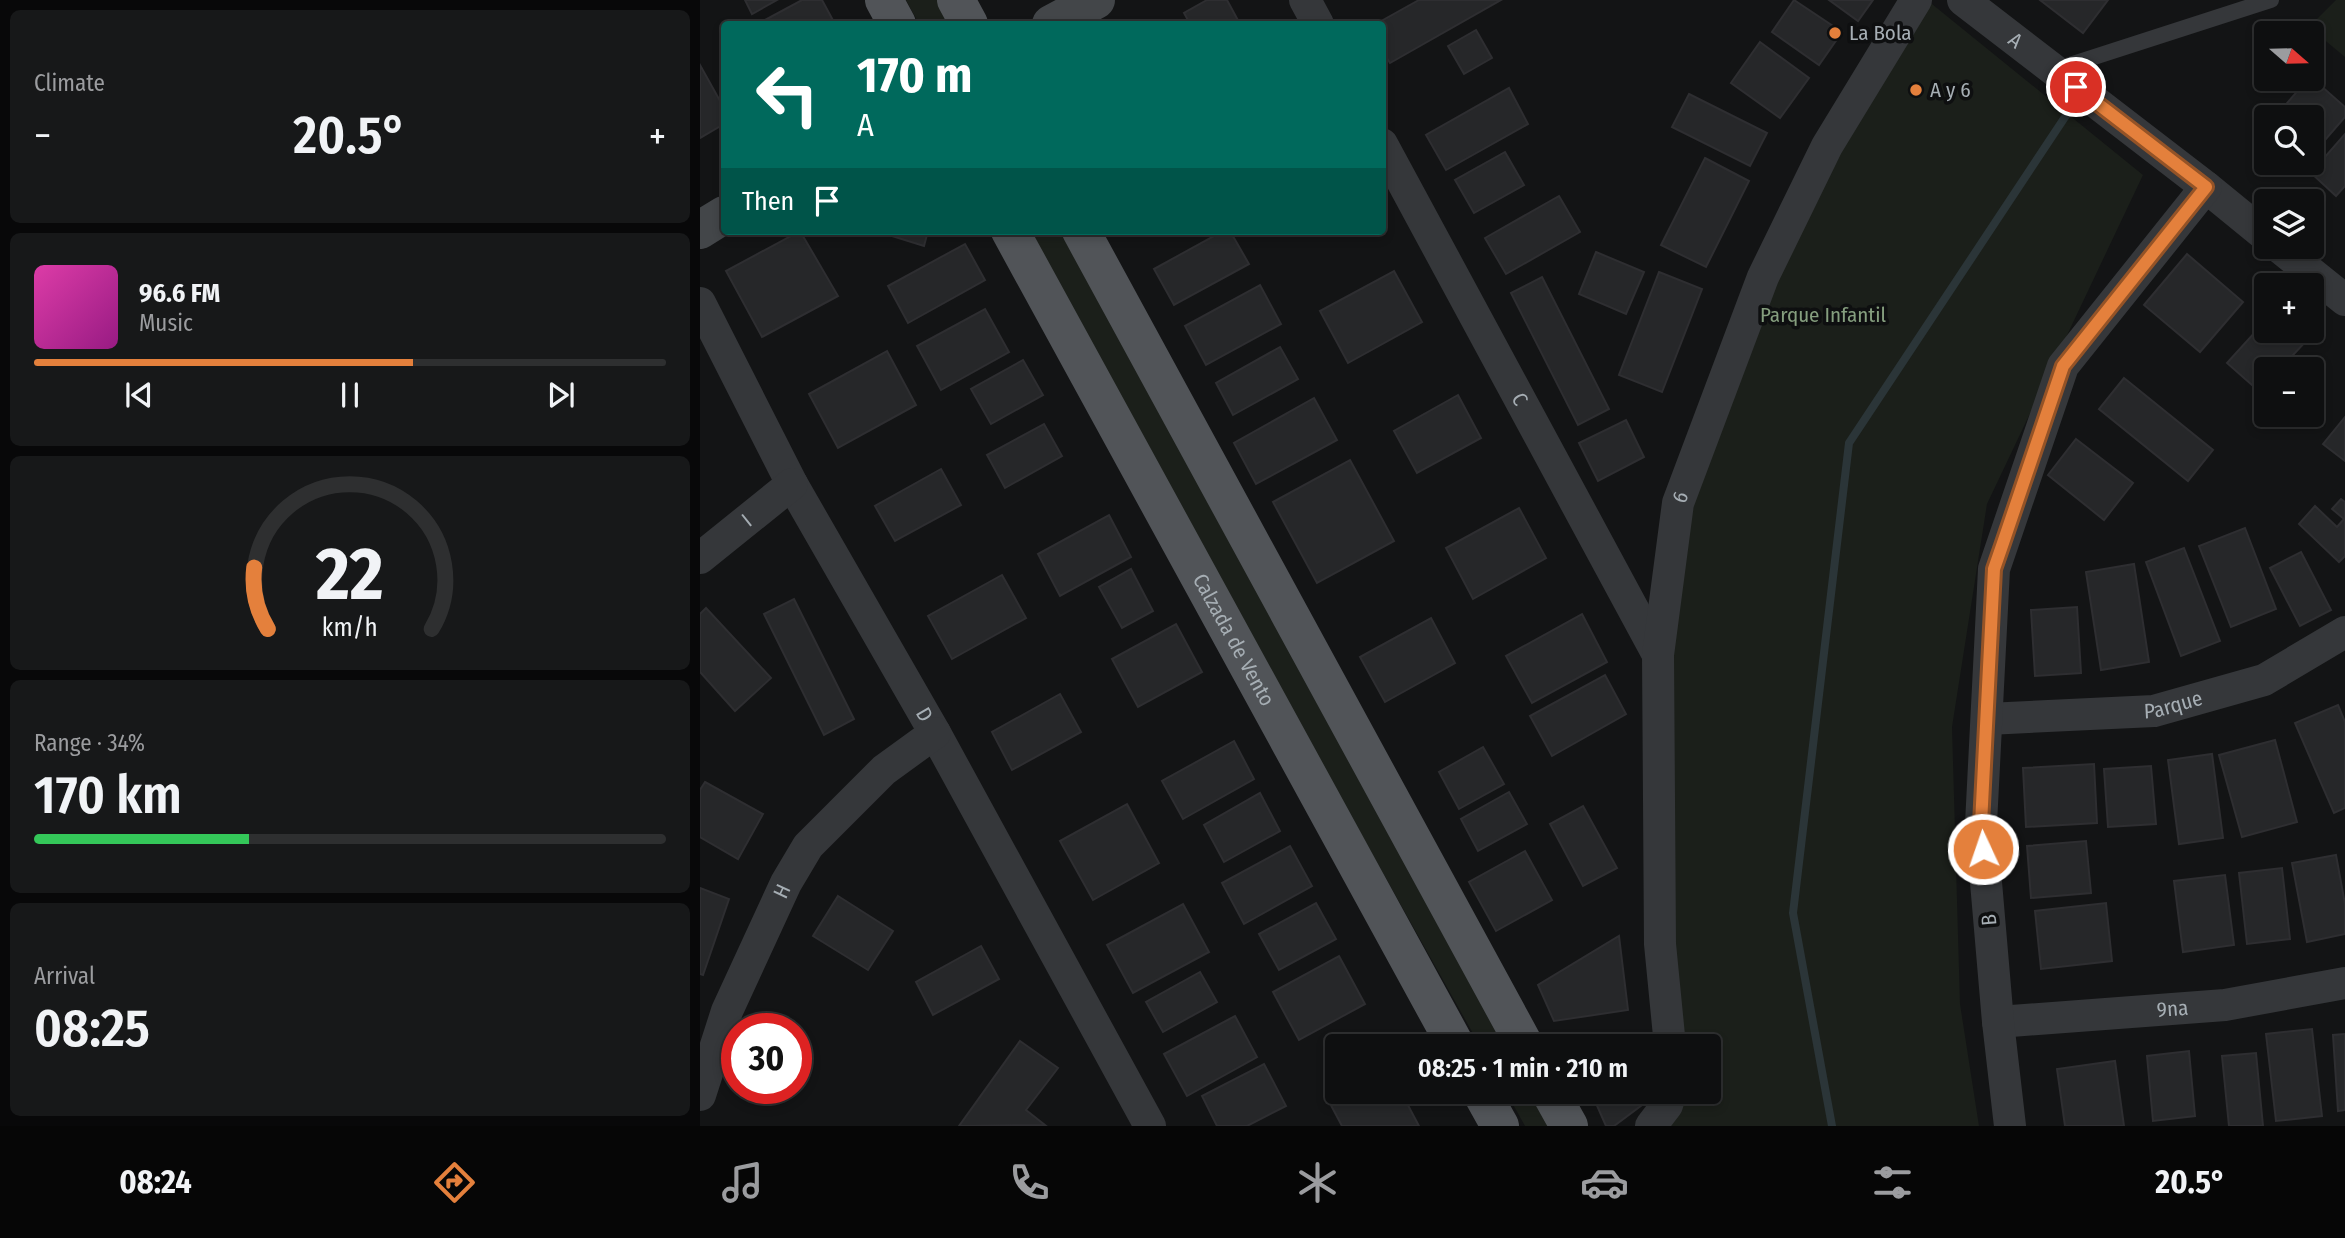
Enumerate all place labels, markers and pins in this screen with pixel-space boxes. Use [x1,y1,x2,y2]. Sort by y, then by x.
place label: La Bola [1849,20,1912,46]
marker: La Bola [1827,25,1843,41]
pin [2046,57,2106,117]
place label: A y 6 [1930,77,1971,103]
marker: A y 6 [1908,82,1924,98]

